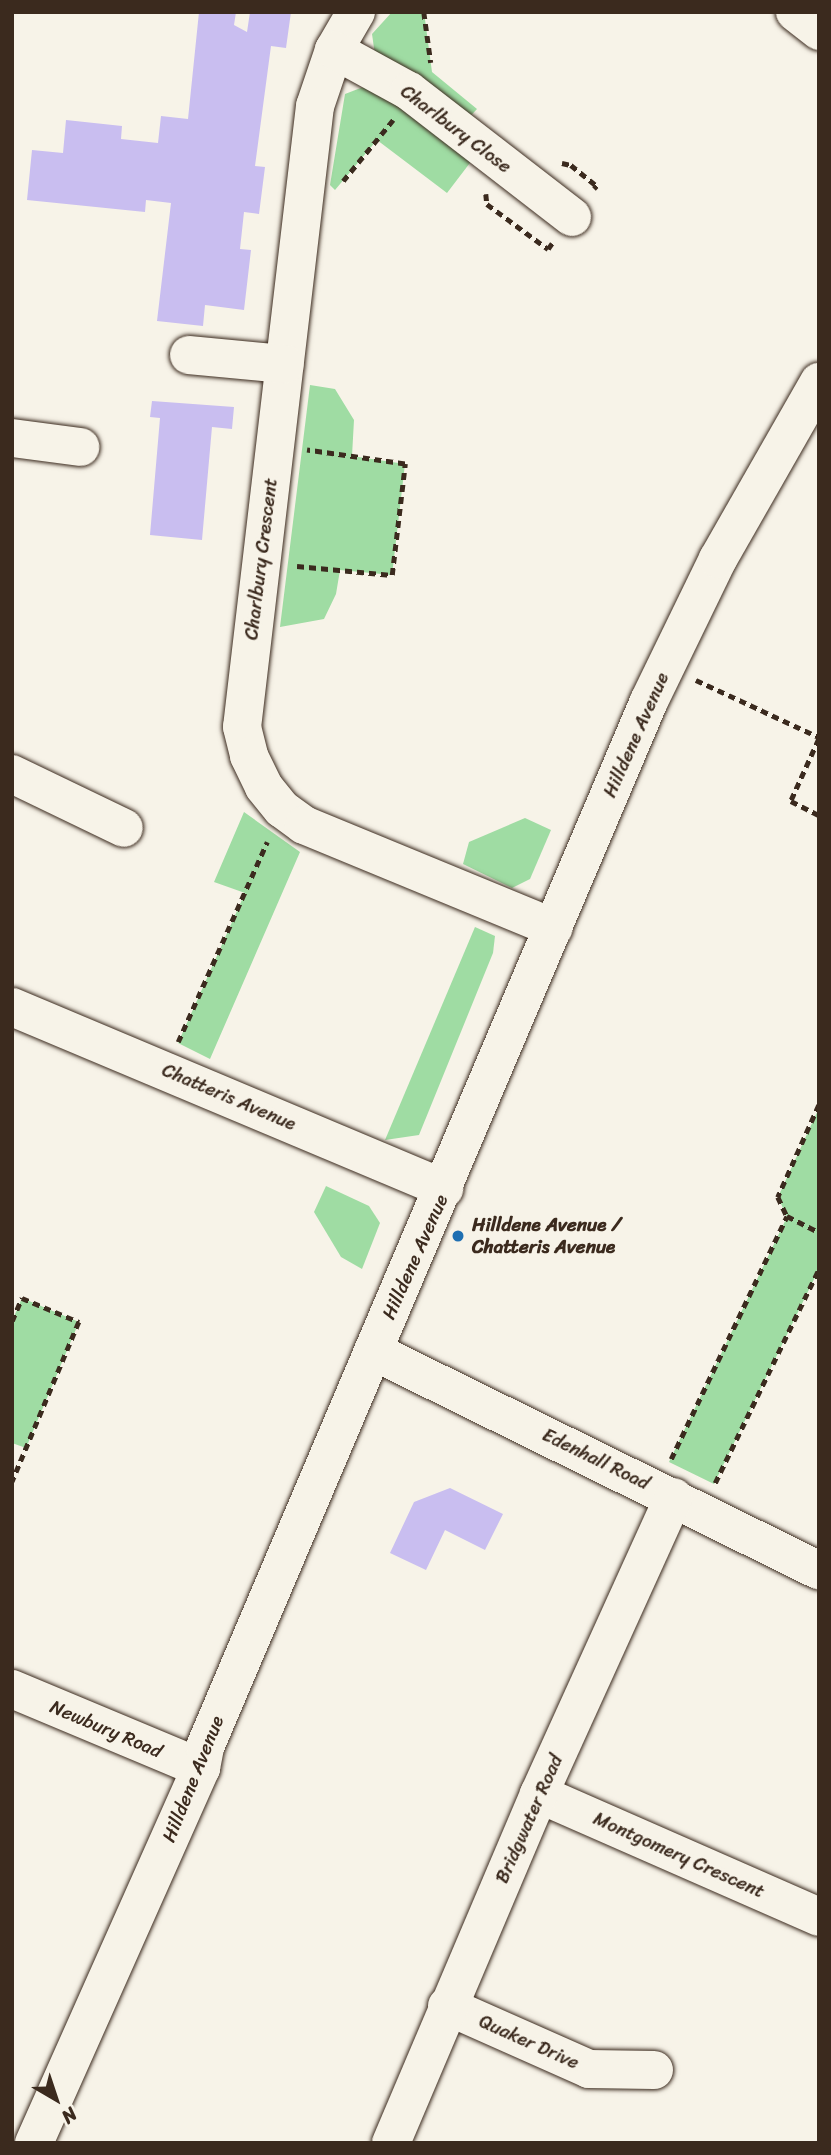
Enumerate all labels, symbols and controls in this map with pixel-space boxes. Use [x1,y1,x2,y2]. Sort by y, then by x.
street label: Charlbury Close [396,80,516,178]
street label: Charlbury Crescent [240,476,282,642]
street label: Hilldene Avenue [598,669,674,801]
street label: Chatteris Avenue [159,1059,299,1135]
street label: Hilldene Avenue [377,1191,453,1323]
place label: Hilldene Avenue / Chatteris Avenue [472,1214,621,1258]
marker: Hilldene Avenue / Chatteris Avenue [450,1228,466,1244]
street label: Edenhall Road [539,1423,653,1495]
street label: Newbury Road [46,1695,166,1763]
street label: Hilldene Avenue [157,1712,229,1846]
street label: Bridgwater Road [490,1751,568,1887]
street label: Montgomery Crescent [590,1807,768,1903]
street label: Quaker Drive [475,2010,583,2074]
north arrow [21,2064,91,2134]
text: N [54,2099,85,2133]

